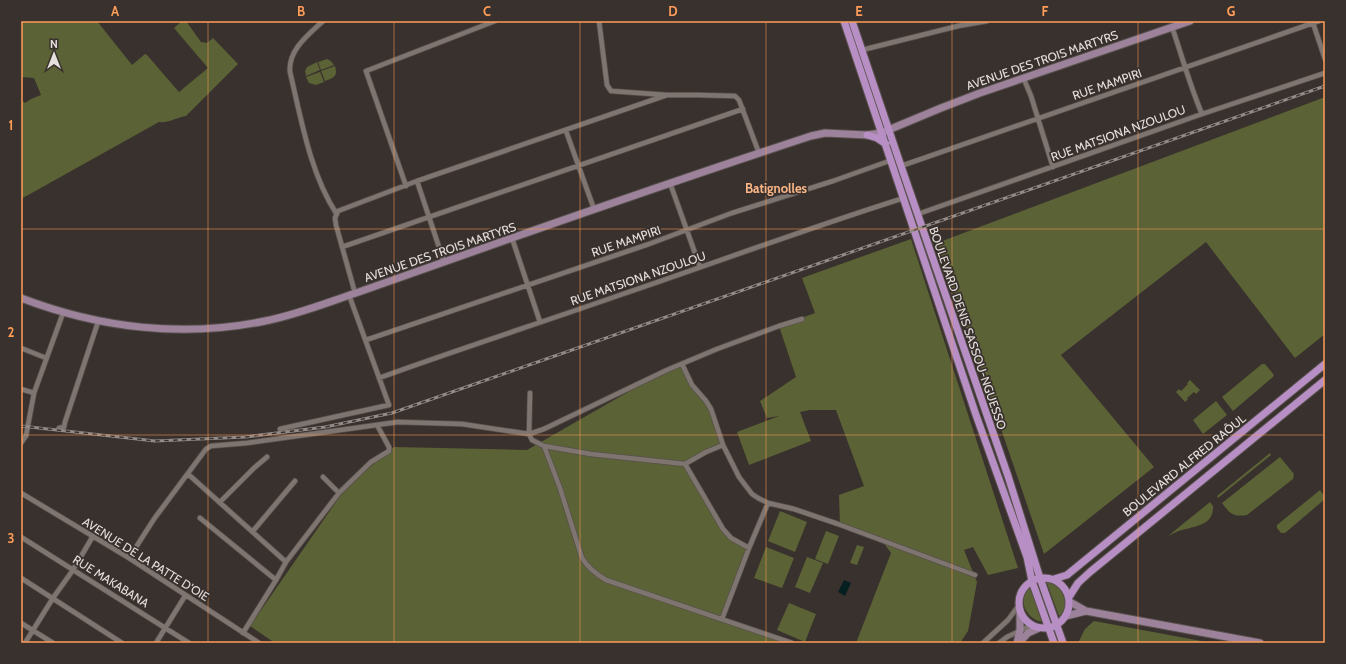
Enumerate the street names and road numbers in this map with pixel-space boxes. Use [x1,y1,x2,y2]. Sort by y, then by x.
street label: AVENUE DES TROIS MARTYRS [964,27,1120,93]
street label: RUE MAMPIRI [1070,65,1144,103]
street label: RUE MATSIONA NZOULOU [1049,102,1187,164]
street label: AVENUE DES TROIS MARTYRS [362,219,518,285]
street label: RUE MAMPIRI [589,222,663,260]
street label: BOULEVARD DENIS SASSOU-NGUESSO [926,225,1010,431]
street label: RUE MATSIONA NZOULOU [568,248,708,308]
street label: BOULEVARD ALFRED RAÔUL [1119,411,1249,519]
street label: AVENUE DE LA PATTE D'OIE [80,514,212,604]
street label: RUE MAKABANA [70,552,152,611]

